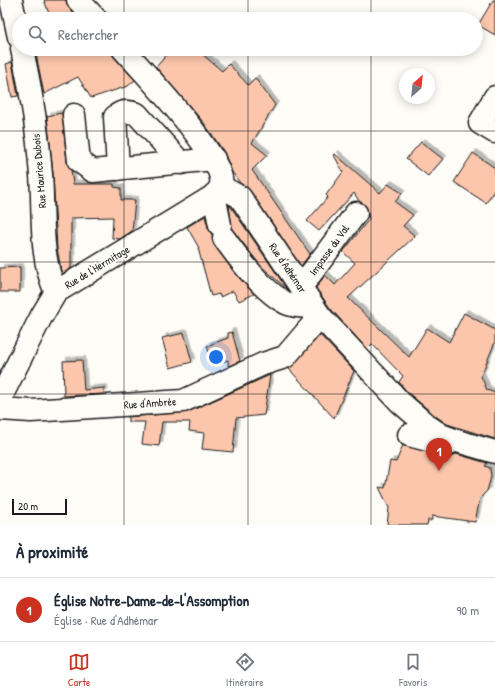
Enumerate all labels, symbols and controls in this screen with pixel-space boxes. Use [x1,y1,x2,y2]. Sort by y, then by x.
search box [12,12,483,56]
icon: search [26,23,48,45]
text: Rechercher [58,24,119,45]
north arrow [399,68,435,104]
street label: Rue Maurice Dubois [29,133,49,209]
street label: Impasse du Val [306,222,352,278]
street label: Rue d'Adhémar [266,240,310,296]
street label: Rue de l'Hermitage [62,242,133,292]
your location [206,347,226,367]
street label: Rue d'Ambrée [123,394,177,412]
pin: 1 [426,438,452,471]
scale bar [12,497,67,516]
text: 20 m [18,499,38,513]
text: À proximité [16,540,88,563]
text: Église Notre-Dame-de-l'Assomption [54,590,249,611]
text: 1 [27,601,31,619]
text: 90 m [457,601,479,619]
text: Église · Rue d'Adhémar [54,611,158,629]
tab: Carte [68,651,90,689]
tab: Itinéraire [226,651,264,689]
tab: Favoris [399,651,427,689]

